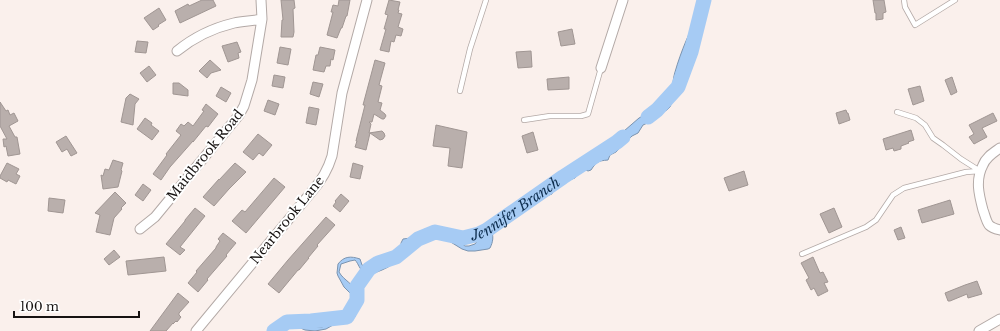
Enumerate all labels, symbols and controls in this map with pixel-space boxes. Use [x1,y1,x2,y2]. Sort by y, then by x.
street label: Maidbrook Road [163,106,247,204]
street label: Nearbrook Lane [246,173,328,267]
water label: Jennifer Branch [468,173,563,245]
scale bar [14,293,139,319]
text: 100 m [20,299,59,314]

